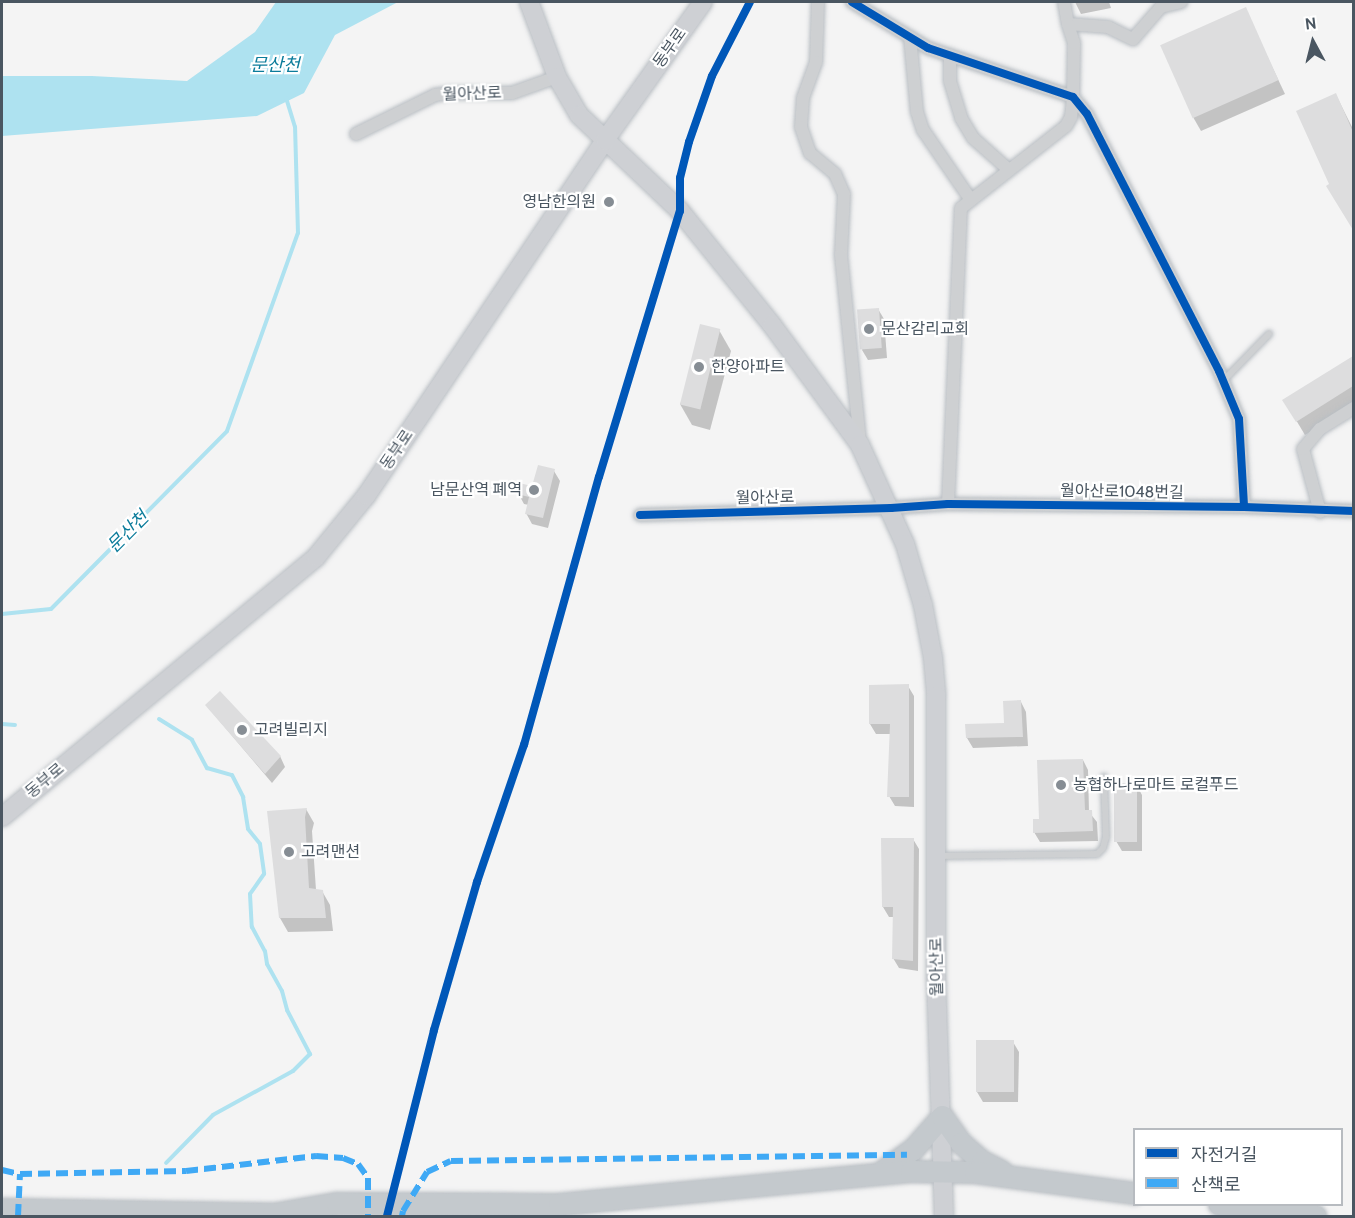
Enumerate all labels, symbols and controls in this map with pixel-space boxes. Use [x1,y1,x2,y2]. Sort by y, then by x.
north arrow [1283,12,1343,72]
text: N [1304,14,1318,34]
street label: 동부로 [649,24,691,72]
water label: 문산천 [250,54,300,76]
street label: 월아산로 [442,83,502,105]
place label: 영남한의원 [522,192,596,212]
marker: 영남한의원 [600,193,618,211]
place label: 문산감리교회 [881,319,969,339]
marker: 문산감리교회 [862,322,876,336]
place label: 한양아파트 [711,357,785,377]
marker: 한양아파트 [692,360,706,374]
street label: 동부로 [377,426,417,474]
place label: 남문산역 폐역 [430,480,522,500]
street label: 월아산로1048번길 [1060,481,1184,503]
marker: 남문산역 폐역 [527,483,541,497]
street label: 월아산로 [735,488,795,508]
water label: 문산천 [103,507,153,557]
place label: 고려빌리지 [254,720,328,740]
marker: 고려빌리지 [235,723,249,737]
street label: 동부로 [22,759,68,803]
place label: 농협하나로마트 로컬푸드 [1073,775,1239,795]
marker: 농협하나로마트 로컬푸드 [1054,778,1068,792]
place label: 고려맨션 [301,842,360,862]
marker: 고려맨션 [282,845,296,859]
street label: 월아산로 [927,937,947,997]
legend [1133,1128,1343,1206]
text: 자전거길 [1191,1144,1257,1166]
text: 산책로 [1191,1174,1241,1196]

